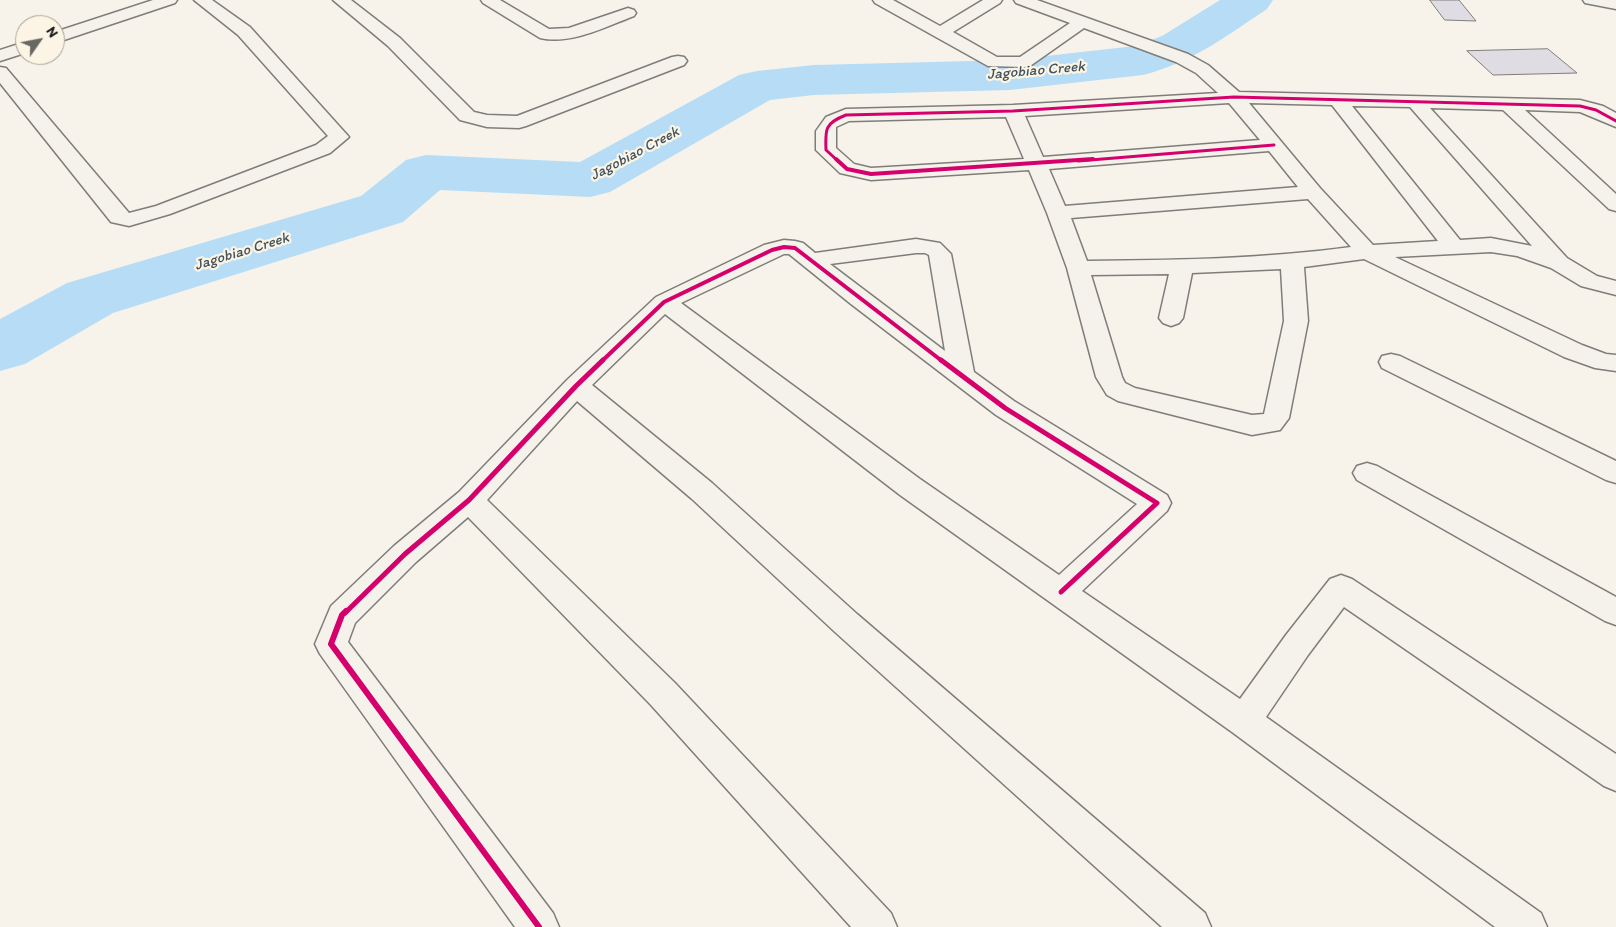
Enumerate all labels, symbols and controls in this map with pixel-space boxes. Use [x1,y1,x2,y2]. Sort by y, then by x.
north arrow [15,15,65,65]
text: N [42,24,62,41]
water label: Jagobiao Creek [986,58,1086,84]
water label: Jagobiao Creek [588,123,682,185]
water label: Jagobiao Creek [193,229,291,275]

